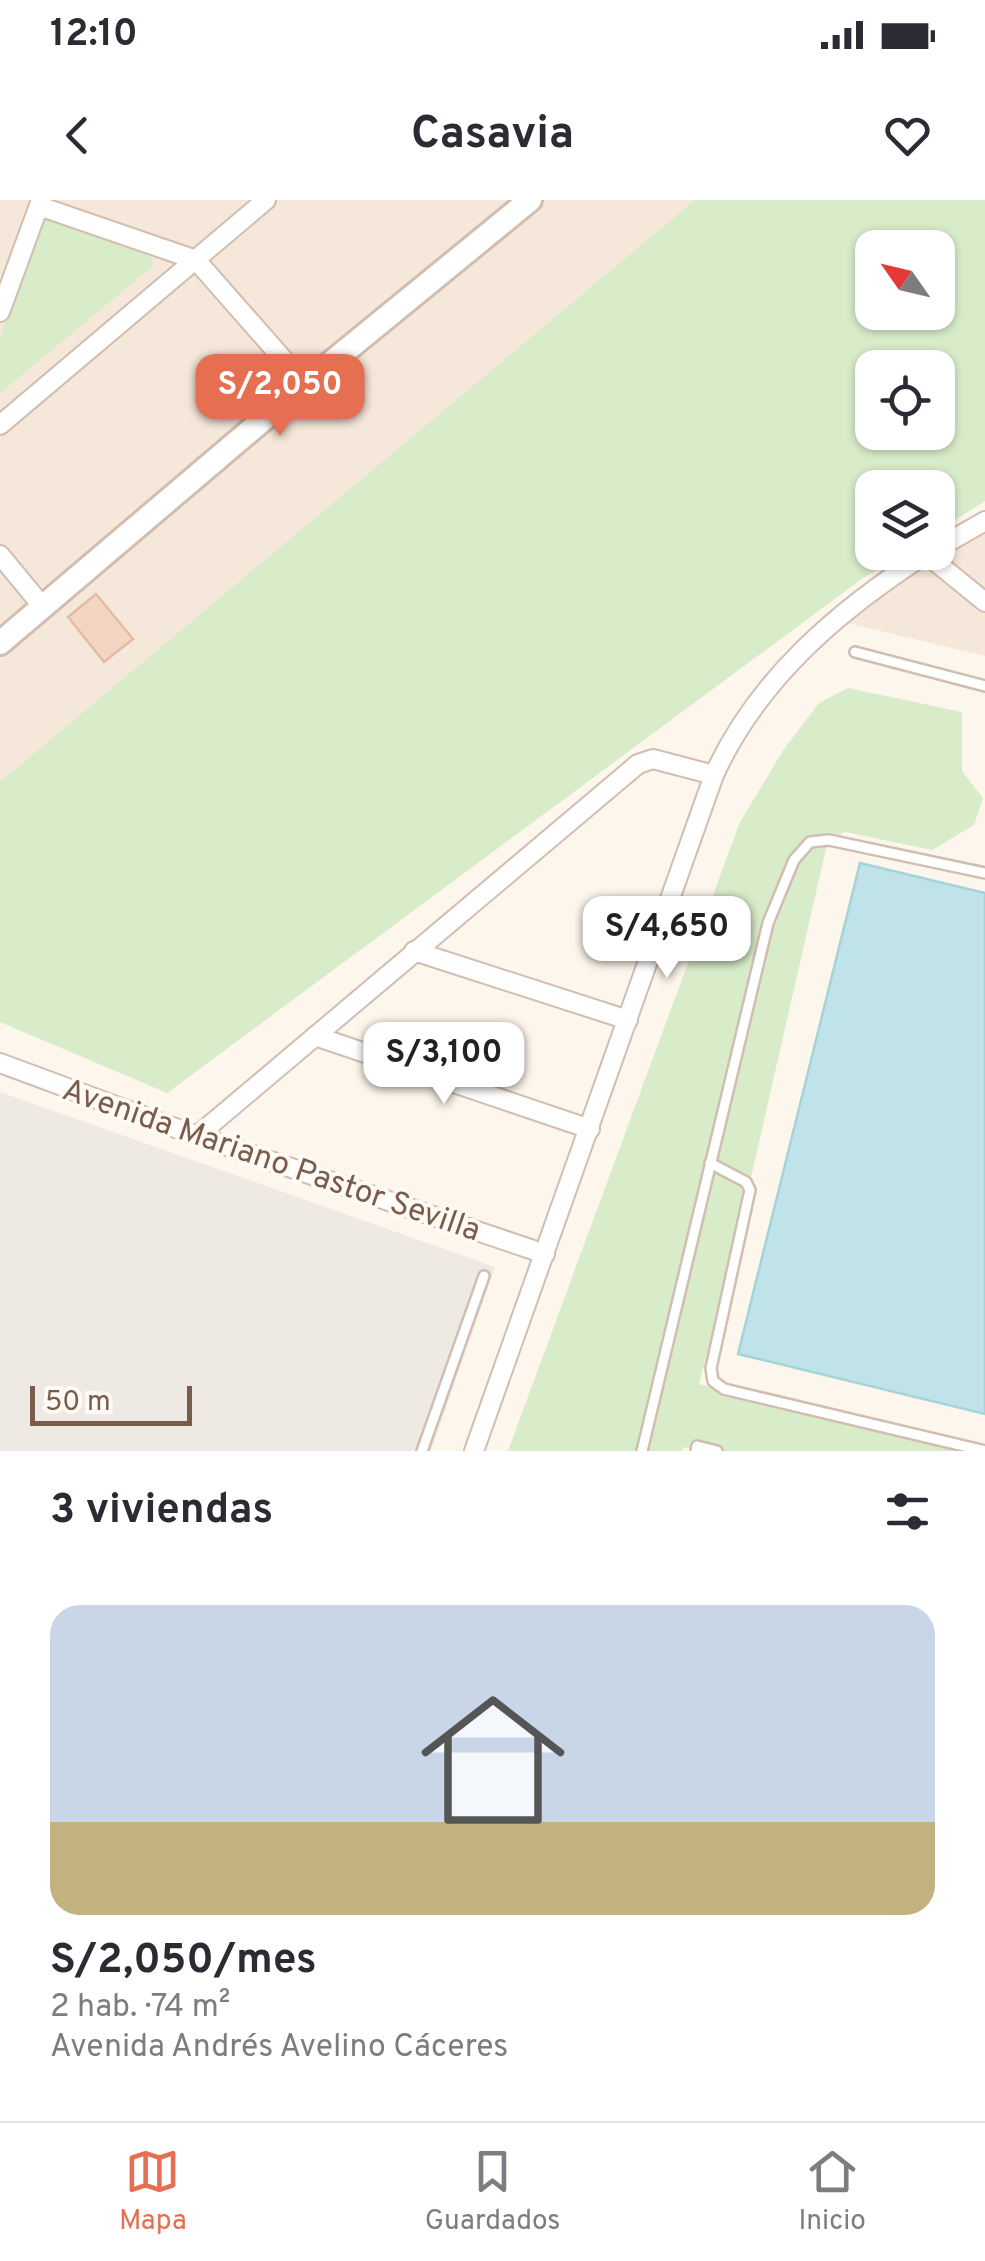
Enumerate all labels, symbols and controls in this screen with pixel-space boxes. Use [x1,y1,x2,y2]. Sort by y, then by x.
text: 12:10 [50,11,138,60]
text: Casavia [411,107,574,164]
icon: back [50,108,105,163]
icon: heart [880,108,935,163]
north arrow [855,230,955,330]
map controls [855,230,955,570]
button: locate [855,350,955,450]
pin: S/2,050 [188,354,372,439]
text: S/2,050 [218,366,342,406]
button: layers [855,470,955,570]
pin: S/4,650 [575,896,759,981]
text: S/4,650 [605,908,729,948]
pin: S/3,100 [352,1022,536,1107]
text: S/3,100 [385,1034,503,1074]
street label: Avenida Mariano Pastor Sevilla [57,1071,485,1252]
scale bar [30,1381,192,1426]
text: 50 m [45,1385,111,1421]
icon: filters [880,1484,935,1539]
text: 3 viviendas [50,1485,273,1538]
icon: home [403,1670,583,1850]
text: S/2,050/mes [50,1935,317,1988]
text: 2 hab. · 74 m² [50,1988,230,2028]
text: Avenida Andrés Avelino Cáceres [50,2028,508,2068]
tab: Mapa [119,2144,187,2240]
tab: Guardados [425,2144,560,2240]
tab: Inicio [798,2144,866,2240]

